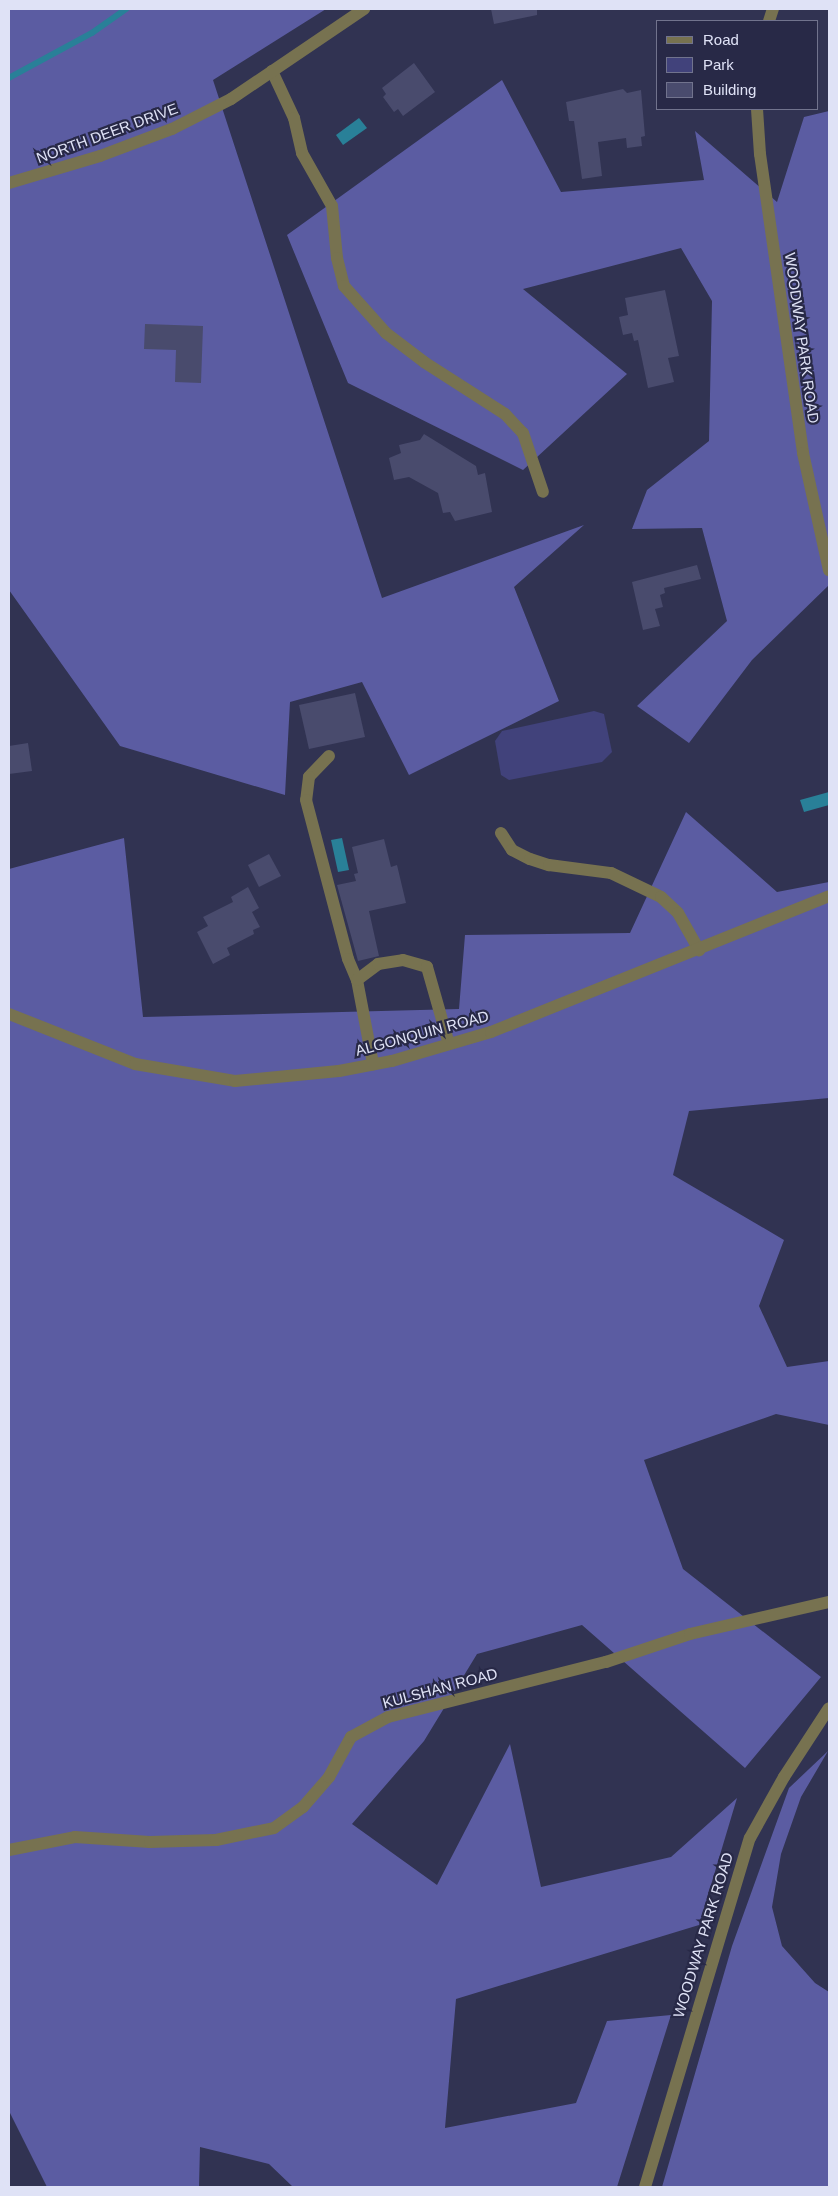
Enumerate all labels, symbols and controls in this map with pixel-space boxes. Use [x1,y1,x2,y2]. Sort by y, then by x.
legend [656,20,818,110]
text: Road [703,31,739,48]
text: Park [703,56,734,73]
text: Building [703,81,756,98]
street label: NORTH DEER DRIVE [34,99,180,167]
street label: WOODWAY PARK ROAD [781,251,823,425]
street label: ALGONQUIN ROAD [353,1007,491,1059]
street label: KULSHAN ROAD [381,1664,499,1712]
street label: WOODWAY PARK ROAD [669,1850,737,2020]

